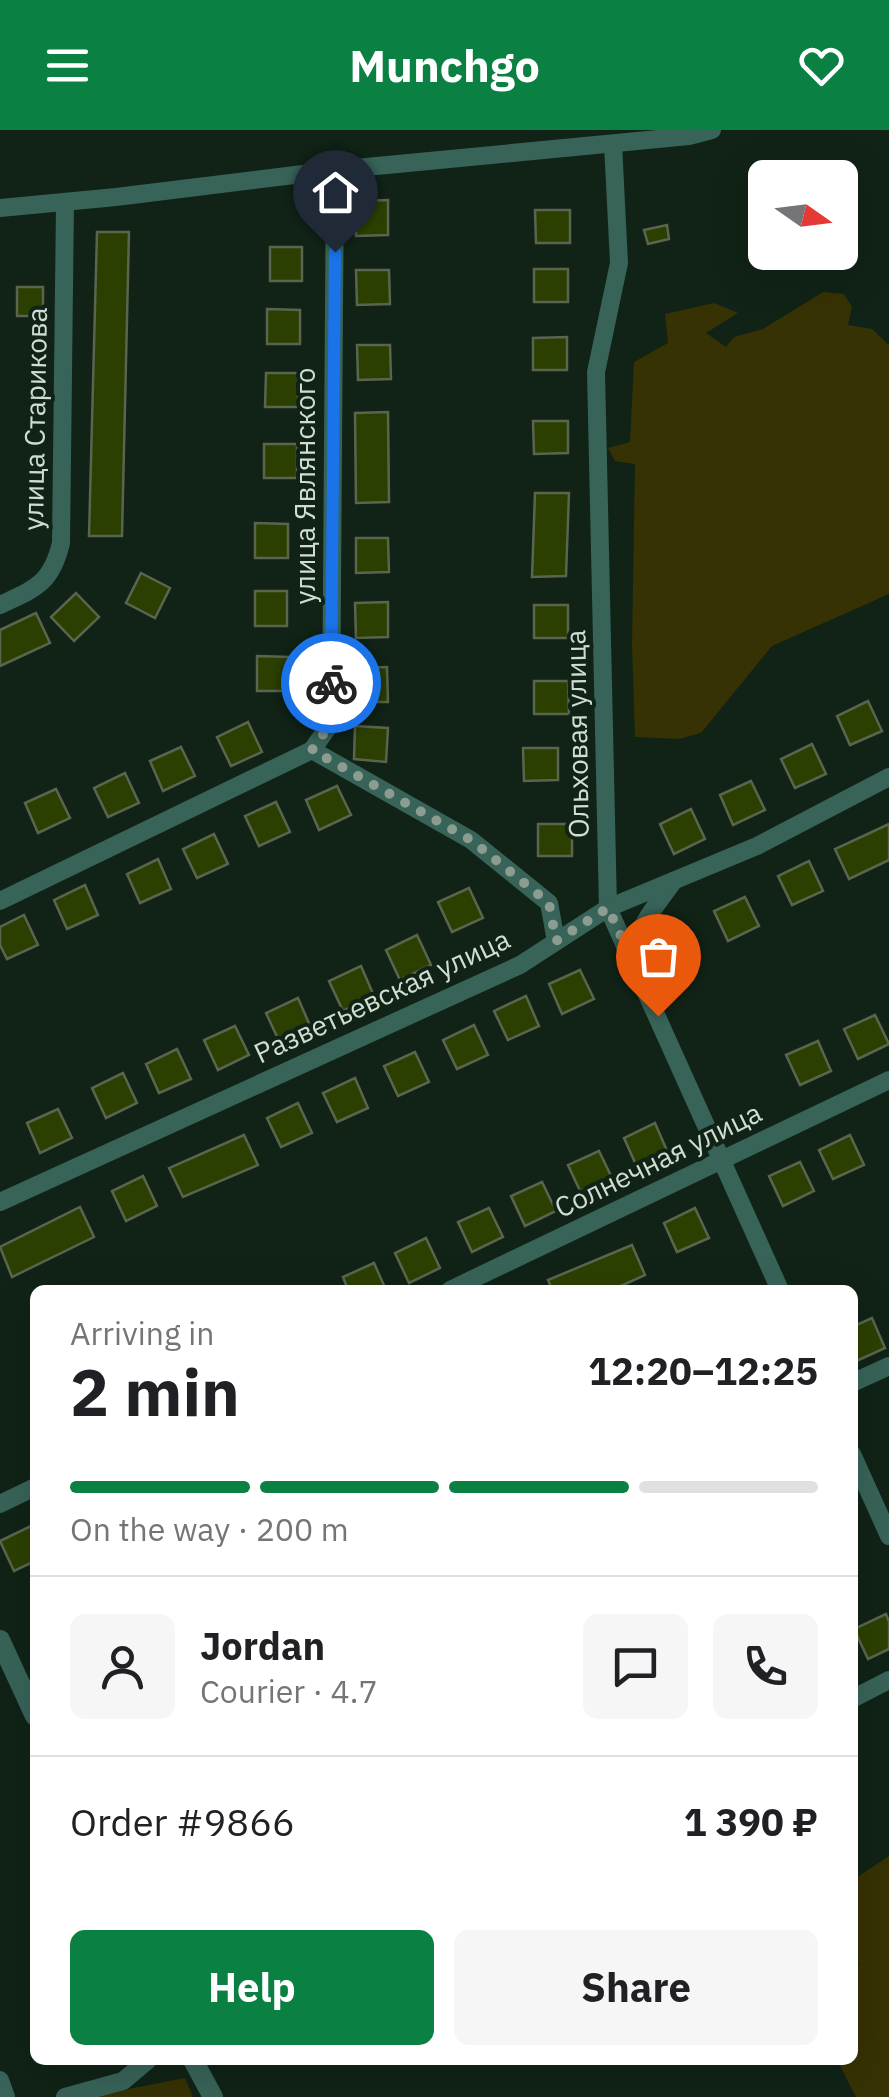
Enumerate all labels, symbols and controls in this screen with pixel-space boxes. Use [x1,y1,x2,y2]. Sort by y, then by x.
text: Munchgo [349,36,540,94]
icon: menu [40,38,95,93]
icon: heart [794,38,849,93]
pin [293,150,378,253]
north arrow [748,160,858,270]
map controls [748,160,858,270]
icon: home [308,165,363,220]
street label: улица Старикова [14,307,55,531]
street label: улица Являнского [286,368,323,604]
street label: Ольховая улица [556,629,597,839]
courier [281,633,381,733]
icon: bike [304,656,359,711]
pin [616,914,701,1017]
street label: Разветьевская улица [248,920,516,1071]
icon: bag [631,929,686,984]
street label: Солнечная улица [548,1093,768,1226]
text: Arriving in [70,1312,215,1354]
text: 12:20–12:25 [588,1346,818,1395]
text: 2 min [70,1349,240,1434]
text: On the way · 200 m [70,1508,349,1550]
button: person [70,1614,175,1719]
button: chat [583,1614,688,1719]
button: phone [713,1614,818,1719]
text: Jordan [200,1621,325,1670]
text: Courier · 4.7 [200,1670,378,1712]
text: Order #9866 [70,1797,295,1846]
text: 1 390 ₽ [684,1797,818,1846]
button: Help [70,1930,434,2045]
button: Share [454,1930,818,2045]

